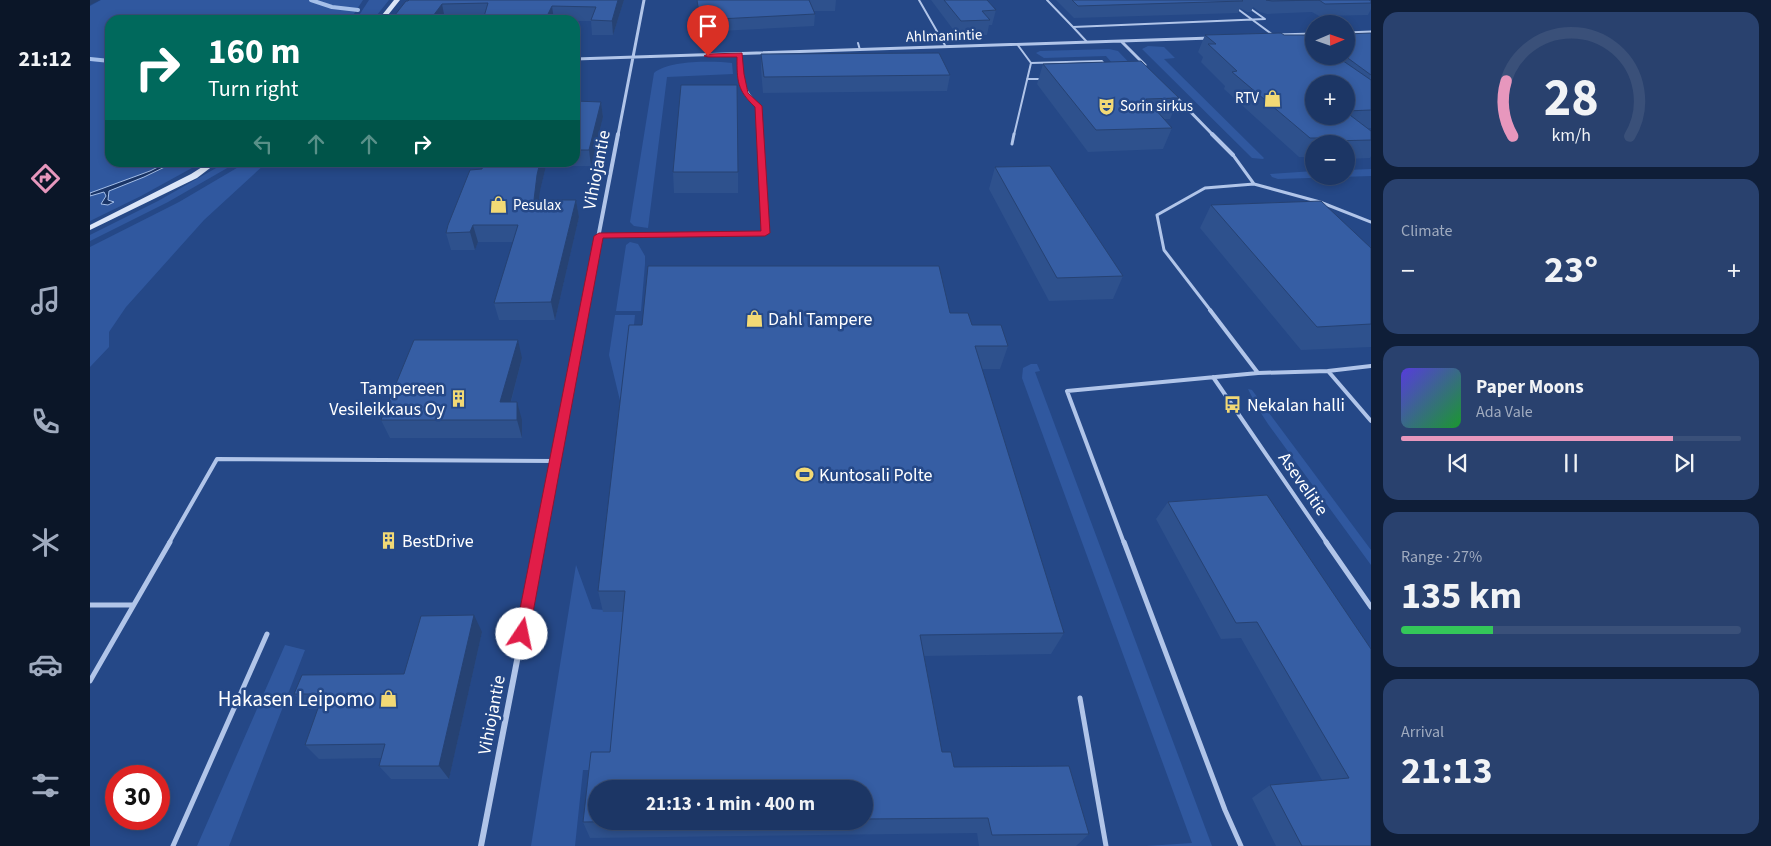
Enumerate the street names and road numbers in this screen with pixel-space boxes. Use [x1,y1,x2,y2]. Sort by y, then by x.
street label: Ahlmanintie [905,24,983,48]
street label: Vihiojantie [577,128,617,212]
street label: Asevelitie [1272,447,1334,521]
street label: Vihiojantie [472,673,512,757]

